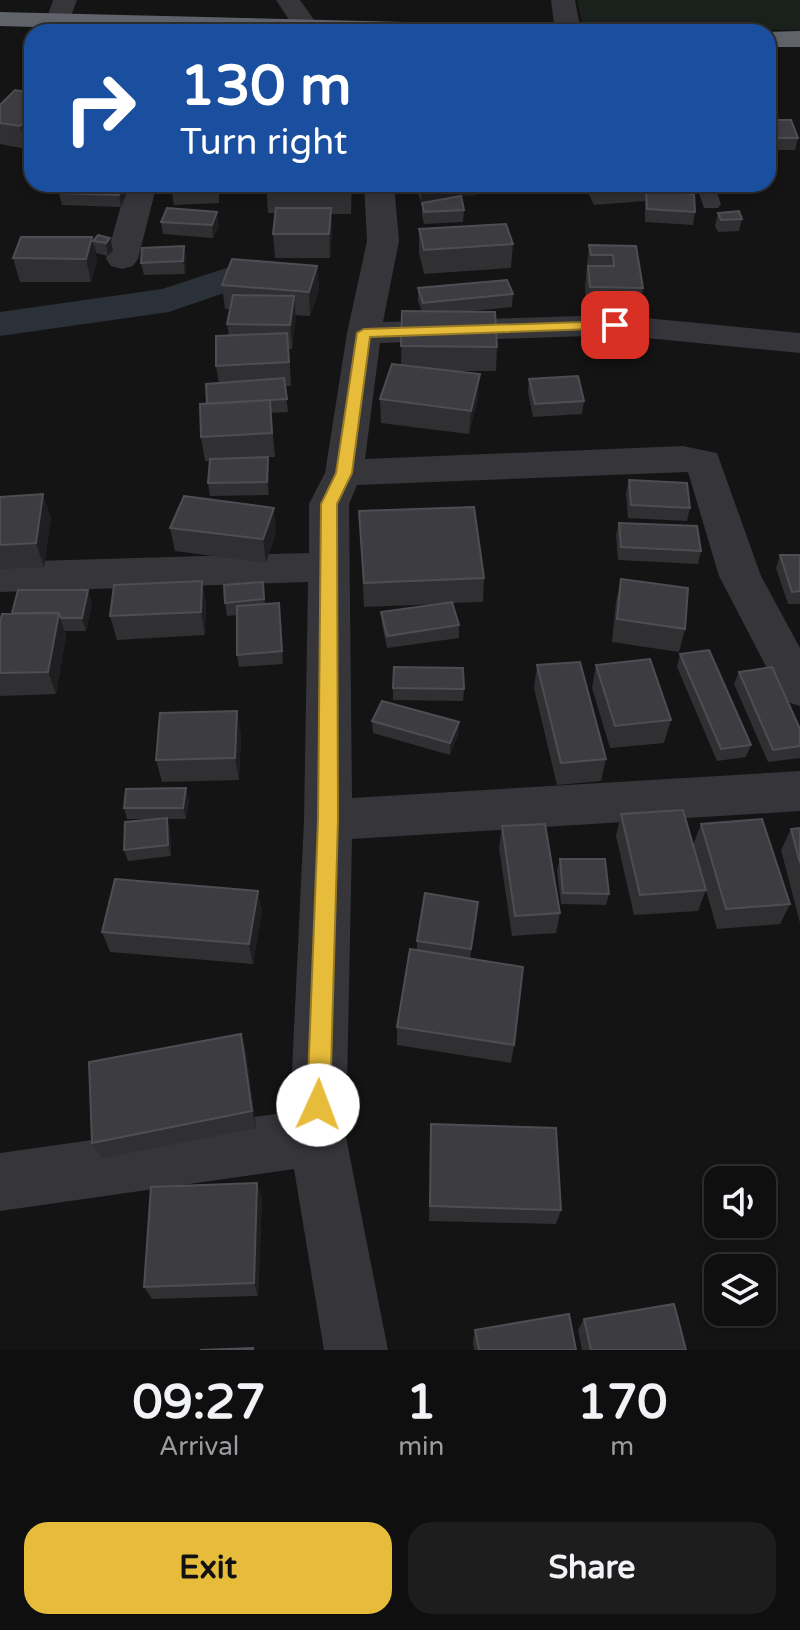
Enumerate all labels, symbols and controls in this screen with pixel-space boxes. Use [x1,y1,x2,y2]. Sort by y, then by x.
text: 130 m [180,53,351,120]
icon: right [48,56,152,160]
text: Turn right [180,121,347,164]
pin [581,291,649,359]
icon: arrive [593,303,637,347]
position arrow [276,1063,360,1147]
map controls [704,1166,776,1326]
button: sound [704,1166,776,1238]
button: layers [704,1254,776,1326]
text: 09:27 [133,1374,266,1432]
text: 1 [406,1374,436,1432]
text: 170 [577,1374,667,1432]
text: Arrival [159,1431,239,1462]
text: min [398,1431,444,1462]
text: m [610,1431,634,1462]
button: Exit [24,1522,392,1614]
button: Share [408,1522,776,1614]

